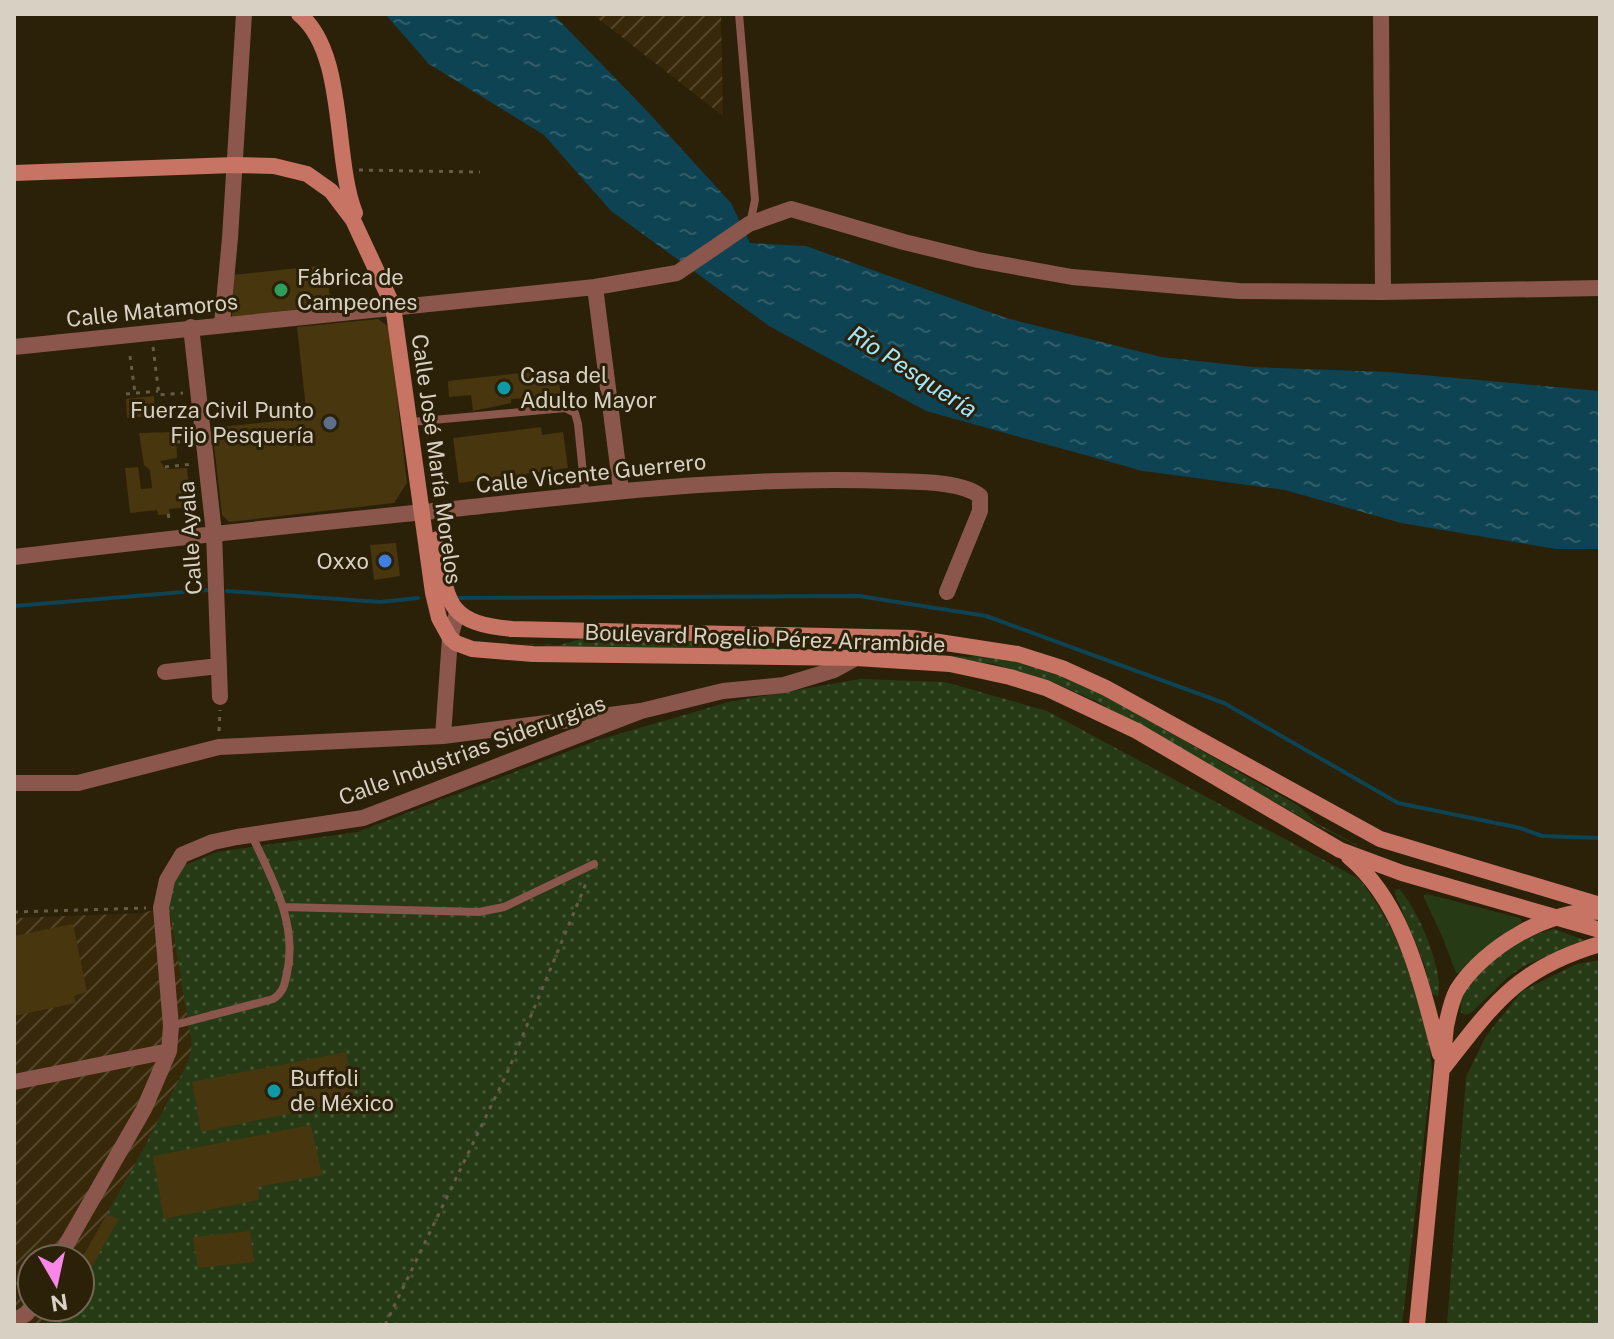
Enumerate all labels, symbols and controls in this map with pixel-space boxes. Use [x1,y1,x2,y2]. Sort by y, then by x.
place label: Fábrica de Campeones [297,264,417,315]
marker: Fábrica de Campeones [272,281,290,299]
street label: Calle Matamoros [65,288,239,332]
water label: Río Pesquería [844,319,982,423]
street label: Calle José María Morelos [407,332,467,586]
place label: Casa del Adulto Mayor [520,362,657,413]
marker: Casa del Adulto Mayor [495,379,513,397]
place label: Fuerza Civil Punto Fijo Pesquería [130,397,314,448]
marker: Fuerza Civil Punto Fijo Pesquería [321,414,339,432]
street label: Calle Vicente Guerrero [475,448,707,498]
street label: Calle Ayala [173,480,207,596]
place label: Oxxo [317,548,369,574]
marker: Oxxo [376,552,394,570]
street label: Boulevard Rogelio Pérez Arrambide [584,619,946,657]
street label: Calle Industrias Siderurgias [335,690,609,810]
place label: Buffoli de México [290,1065,394,1116]
marker: Buffoli de México [265,1082,283,1100]
north arrow [16,1243,96,1323]
text: N [49,1289,70,1317]

